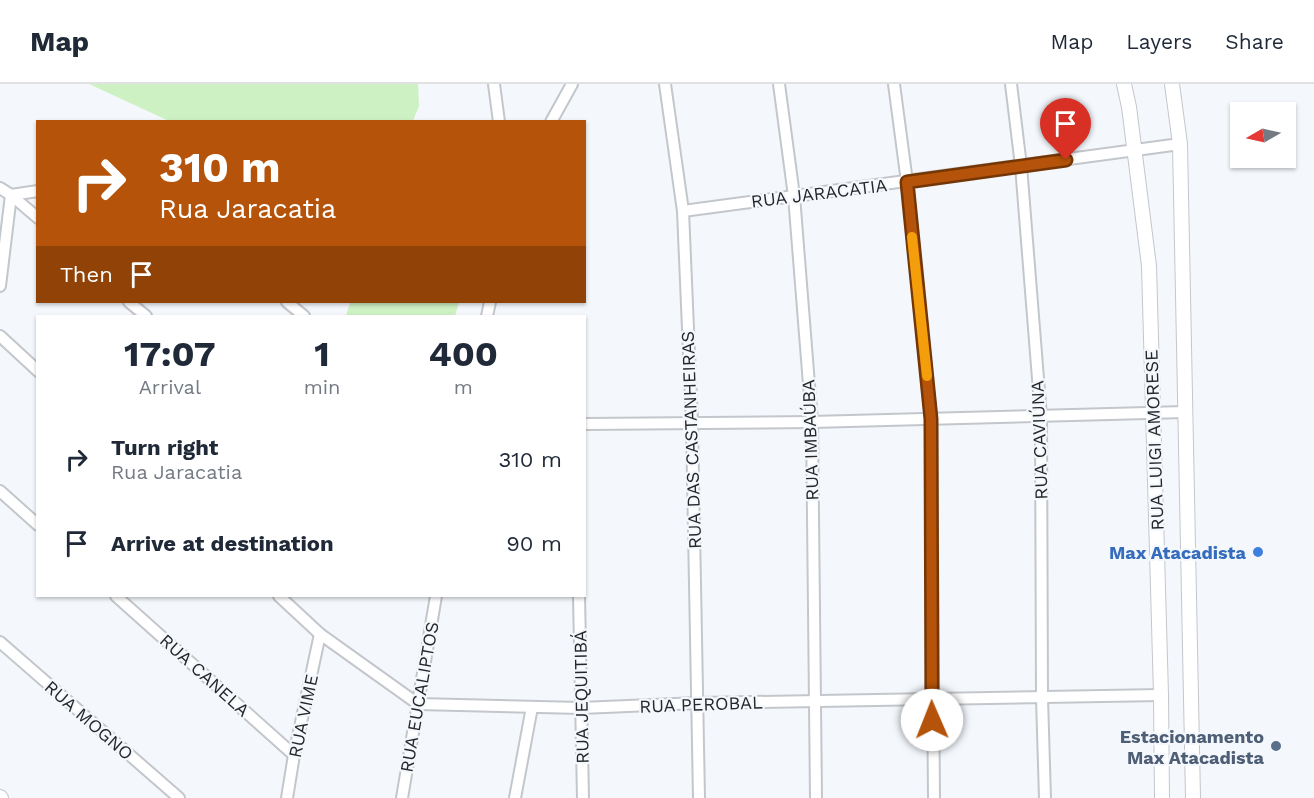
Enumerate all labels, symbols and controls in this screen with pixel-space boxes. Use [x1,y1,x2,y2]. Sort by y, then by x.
text: Map [30,25,89,58]
text: Map [1050,29,1093,54]
text: Layers [1126,29,1192,54]
text: Share [1225,29,1284,54]
pin [1040,98,1091,160]
north arrow [1230,102,1296,168]
map controls [1230,102,1296,168]
icon: arrive [1049,107,1082,140]
text: 310 m [159,143,281,192]
icon: right [60,144,138,222]
street label: RUA JARACATIA [750,174,888,212]
text: Rua Jaracatia [159,193,336,225]
icon: arrive [125,258,158,291]
text: Then [60,262,113,287]
street label: RUA DAS CASTANHEIRAS [677,331,705,549]
text: 17:07 [124,333,216,375]
text: 1 [314,333,330,375]
text: 400 [428,333,498,375]
street label: RUA LUIGI AMORESE [1140,349,1168,531]
text: Arrival [139,375,201,399]
text: min [304,375,340,399]
text: m [454,375,473,399]
street label: RUA IMBAÚBA [797,379,823,501]
street label: RUA CAVIÚNA [1026,380,1052,500]
text: Turn right [111,435,218,460]
icon: right [60,443,93,476]
text: 310 m [498,447,562,472]
text: Rua Jaracatia [111,460,242,484]
icon: arrive [60,527,93,560]
text: Arrive at destination [111,531,334,556]
text: 90 m [506,531,562,556]
place label: Max Atacadista [1109,542,1247,563]
marker: Max Atacadista [1251,545,1265,559]
street label: RUA EUCALIPTOS [395,620,443,774]
street label: RUA CANELA [156,629,254,721]
street label: RUA JEQUITIBÁ [569,630,593,764]
street label: RUA VIME [284,672,322,760]
street label: RUA MOGNO [41,676,137,764]
position arrow [900,688,964,752]
street label: RUA PEROBAL [639,691,763,717]
place label: Estacionamento Max Atacadista [1120,726,1265,768]
marker: Estacionamento Max Atacadista [1269,739,1283,753]

